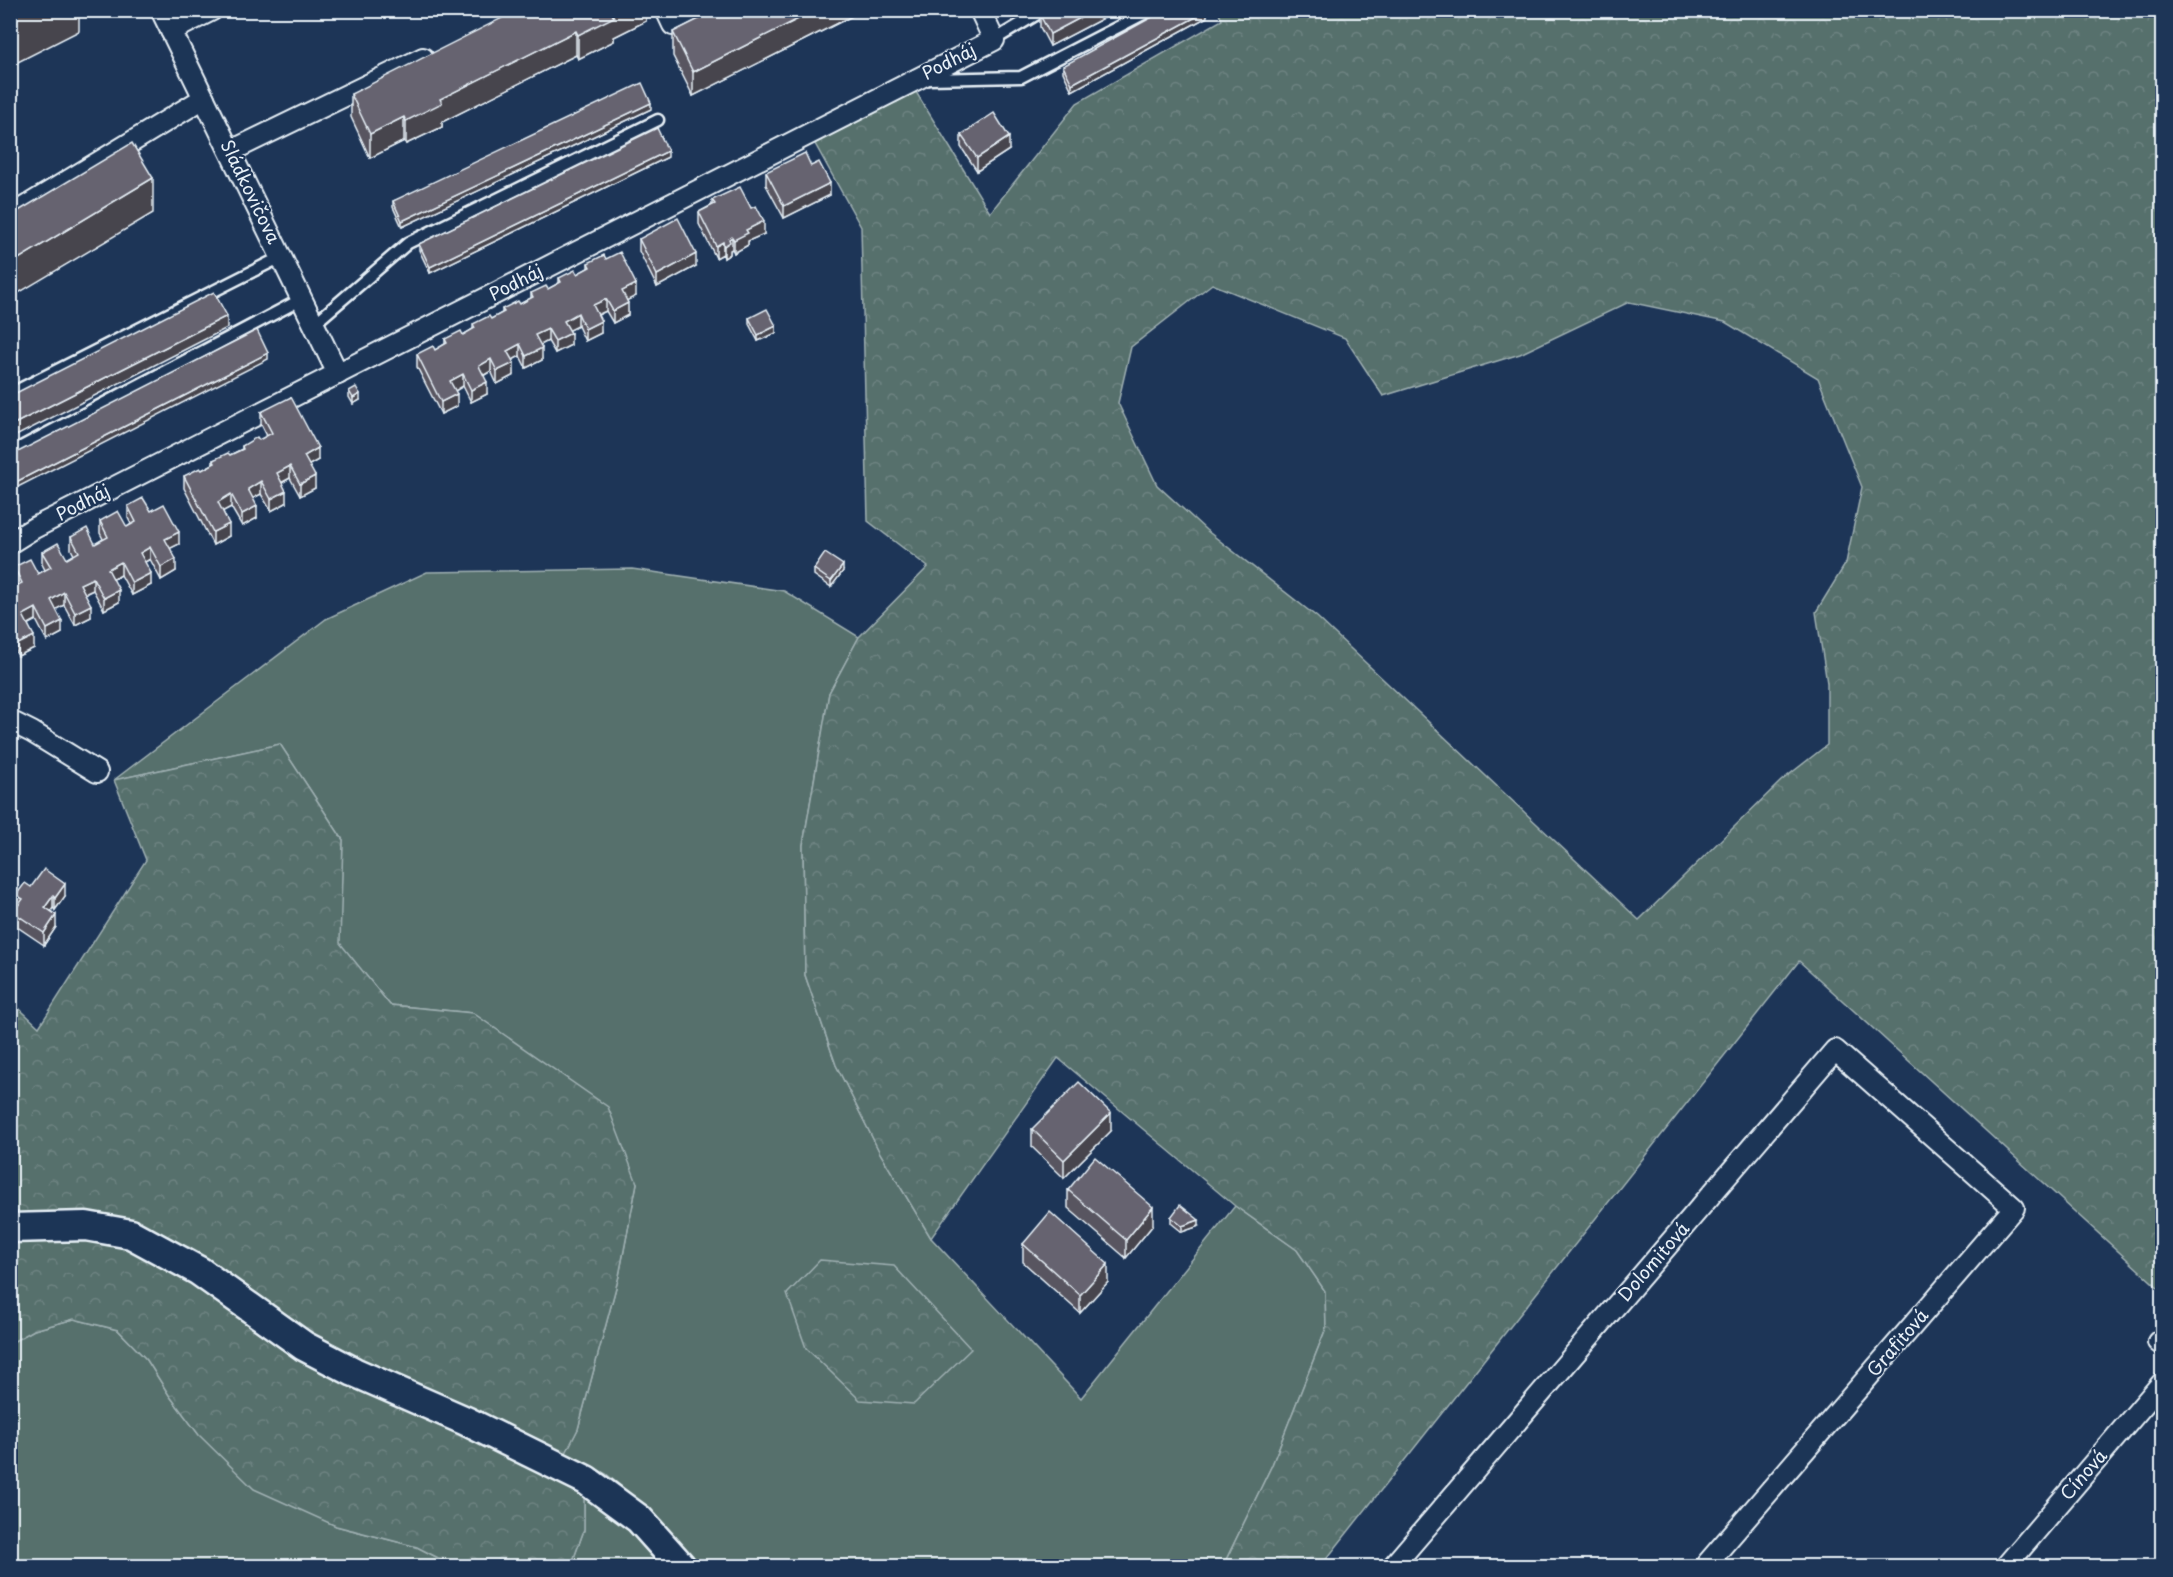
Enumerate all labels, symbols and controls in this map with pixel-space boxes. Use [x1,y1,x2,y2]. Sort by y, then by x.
street label: Podháj [917,36,980,86]
street label: Sládkovičova [215,135,288,248]
street label: Podháj [484,257,547,307]
street label: Podháj [51,477,114,527]
street label: Dolomitová [1611,1215,1695,1307]
street label: Grafitová [1860,1302,1934,1382]
street label: Cínová [2053,1443,2113,1506]

